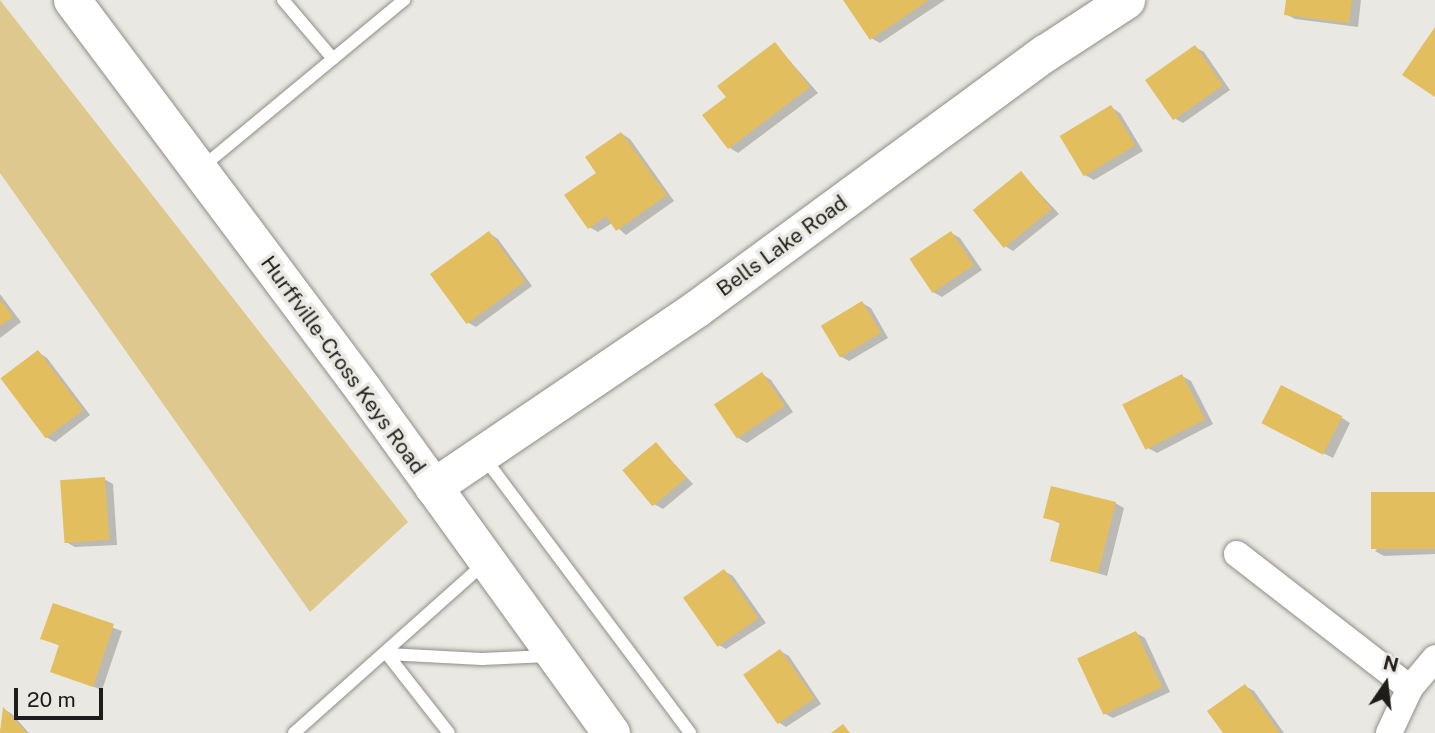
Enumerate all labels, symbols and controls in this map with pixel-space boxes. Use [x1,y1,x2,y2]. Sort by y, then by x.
street label: Bells Lake Road [712,190,852,302]
street label: Hurffville-Cross Keys Road [255,251,431,479]
north arrow [1351,649,1421,719]
text: N [1381,651,1401,676]
scale bar [18,674,107,718]
text: 20 m [27,687,76,712]

